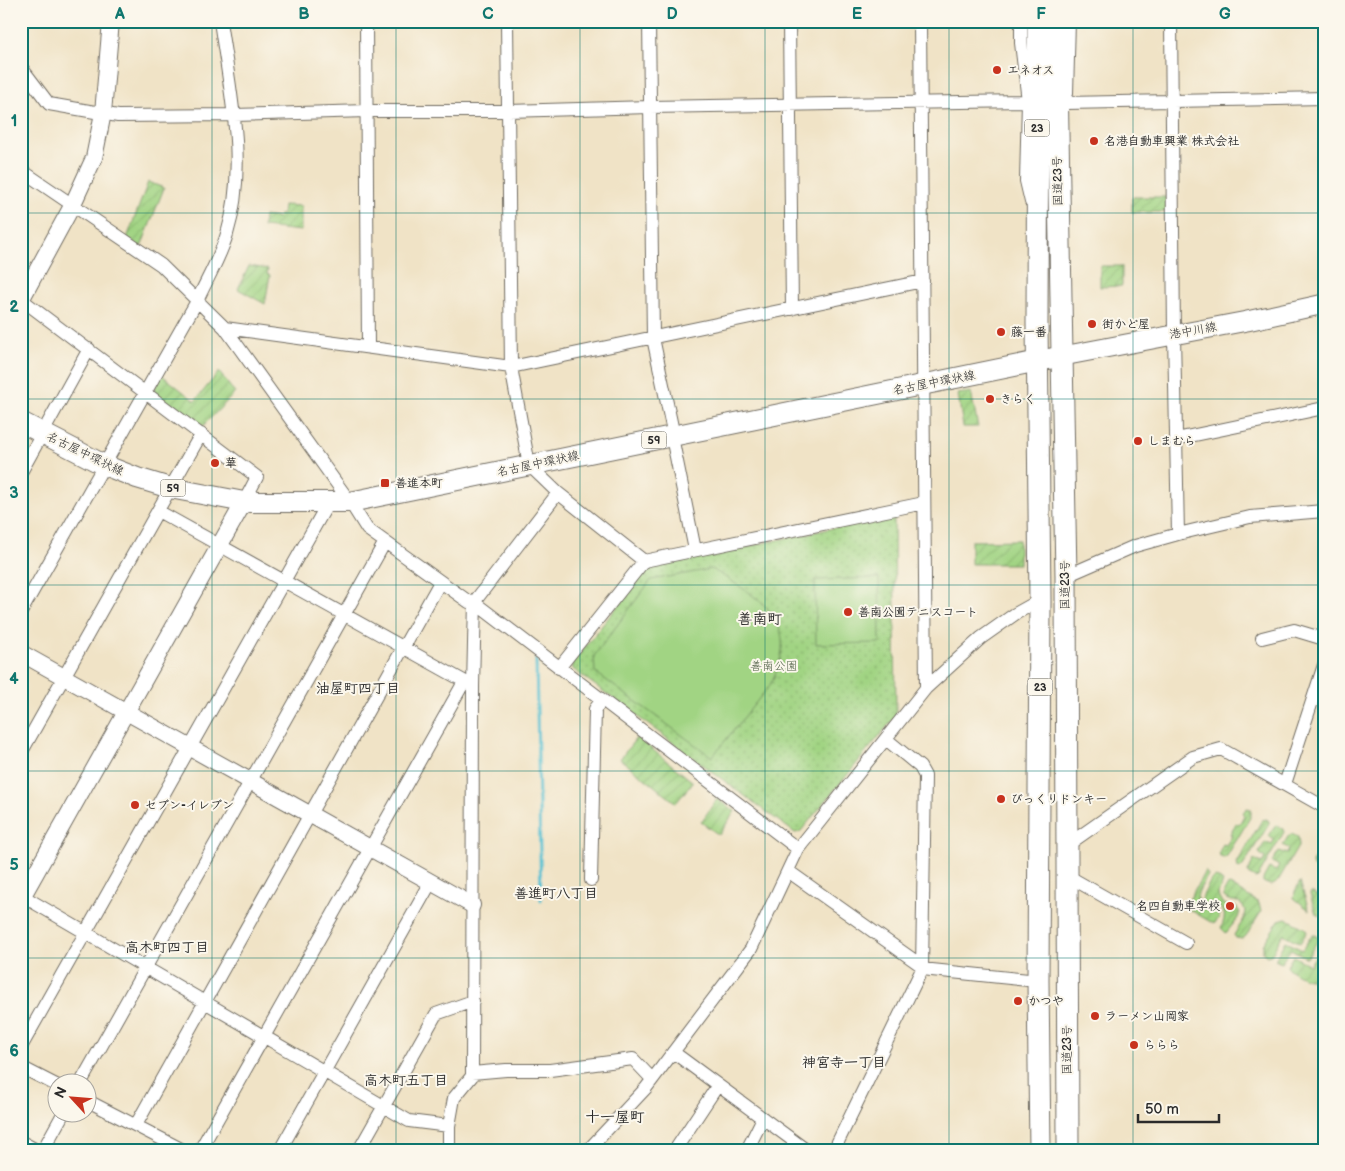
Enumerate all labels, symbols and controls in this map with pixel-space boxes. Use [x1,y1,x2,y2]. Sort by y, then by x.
text: A [114,5,125,24]
text: B [298,5,310,24]
text: C [482,5,494,24]
text: D [666,5,678,24]
text: E [852,5,862,24]
text: F [1036,5,1046,24]
text: G [1219,5,1231,24]
place label: エネオス [1007,63,1054,78]
marker: エネオス [991,64,1003,76]
text: 1 [11,112,17,131]
road number: 23 [1024,120,1050,136]
place label: 名港自動車興業 株式会社 [1104,134,1239,149]
marker: 名港自動車興業 株式会社 [1088,135,1100,147]
street label: 国道23号 [1050,156,1066,206]
text: 2 [9,298,19,317]
place label: 街かど屋 [1102,317,1150,332]
marker: 街かど屋 [1086,318,1098,330]
street label: 港中川線 [1168,319,1218,343]
place label: 藤一番 [1011,325,1047,340]
marker: 藤一番 [995,326,1007,338]
street label: 名古屋中環状線 [891,368,977,398]
place label: きらく [1000,392,1036,407]
marker: きらく [984,393,996,405]
street label: 名古屋中環状線 [44,429,126,479]
road number: 59 [642,432,666,448]
place label: しまむら [1148,434,1196,449]
marker: しまむら [1132,435,1144,447]
street label: 名古屋中環状線 [495,448,581,480]
place label: 華 [225,456,237,471]
marker: 華 [209,457,221,469]
place label: 善進本町 [395,476,443,491]
marker: 善進本町 [379,477,391,489]
road number: 59 [160,479,186,496]
text: 3 [9,484,19,503]
street label: 国道23号 [1058,560,1073,610]
place label: 善南公園テニスコート [858,605,978,620]
marker: 善南公園テニスコート [842,606,854,618]
district label: 善南町 [737,610,783,629]
park label: 善南公園 [750,659,798,674]
text: 4 [9,670,19,689]
road number: 23 [1028,679,1052,696]
district label: 油屋町四丁目 [316,680,400,697]
place label: びっくりドンキー [1011,792,1107,807]
marker: びっくりドンキー [995,793,1007,805]
place label: セブン-イレブン [145,798,234,813]
marker: セブン-イレブン [129,799,141,811]
text: 5 [9,856,19,875]
district label: 善進町八丁目 [514,885,598,902]
place label: 名四自動車学校 [1136,899,1220,914]
marker: 名四自動車学校 [1224,900,1236,912]
district label: 高木町四丁目 [125,939,209,956]
place label: かつや [1028,994,1064,1009]
marker: かつや [1012,995,1024,1007]
place label: ラーメン山岡家 [1105,1009,1189,1024]
marker: ラーメン山岡家 [1089,1010,1101,1022]
street label: 国道23号 [1060,1025,1075,1075]
place label: ららら [1144,1038,1180,1053]
marker: ららら [1128,1039,1140,1051]
text: 6 [9,1042,19,1061]
district label: 神宮寺一丁目 [802,1054,886,1071]
district label: 高木町五丁目 [364,1072,448,1089]
north arrow [48,1074,98,1124]
text: N [51,1084,71,1101]
scale bar [1138,1091,1219,1123]
text: 50 m [1145,1100,1179,1119]
district label: 十一屋町 [585,1108,645,1127]

